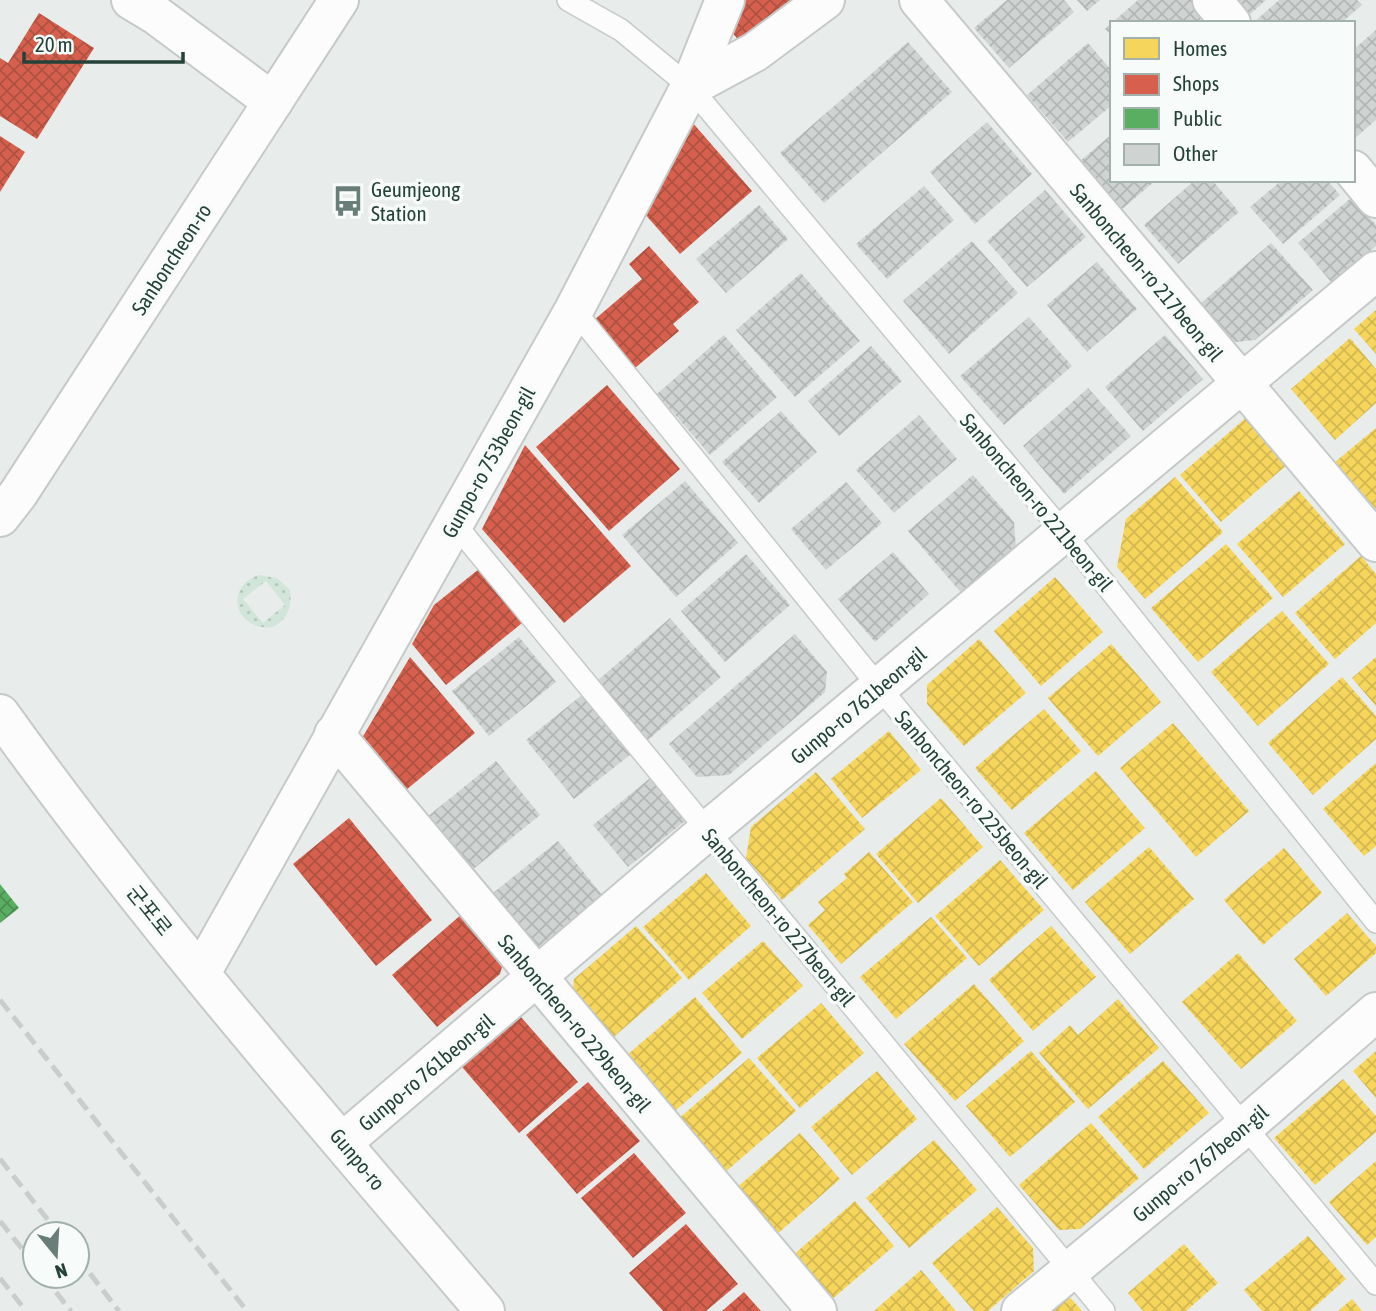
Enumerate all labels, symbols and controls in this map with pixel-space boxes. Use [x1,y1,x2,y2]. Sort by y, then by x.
scale bar [24,21,184,65]
legend [1110,21,1355,182]
text: 20 m [35,32,73,56]
text: Homes [1173,36,1227,60]
text: Shops [1173,71,1219,95]
text: Public [1173,106,1222,130]
text: Other [1173,141,1218,165]
place label: Geumjeong Station [371,177,460,225]
street label: Sanboncheon-ro 217beon-gil [1066,178,1229,366]
bus stop icon: Geumjeong Station [331,184,365,218]
street label: Sanboncheon-ro [126,199,216,319]
street label: Gunpo-ro 753beon-gil [436,382,540,542]
street label: Sanboncheon-ro 221beon-gil [956,408,1119,596]
street label: Gunpo-ro 761beon-gil [785,641,931,769]
street label: Sanboncheon-ro 225beon-gil [891,705,1054,893]
street label: Sanboncheon-ro 227beon-gil [698,823,861,1011]
street label: 군포로 [122,880,178,940]
street label: Sanboncheon-ro 229beon-gil [494,929,657,1117]
street label: Gunpo-ro 761beon-gil [353,1008,499,1136]
street label: Gunpo-ro 767beon-gil [1127,1099,1273,1227]
street label: Gunpo-ro [325,1123,391,1195]
north arrow [21,1220,91,1290]
text: N [53,1259,70,1283]

